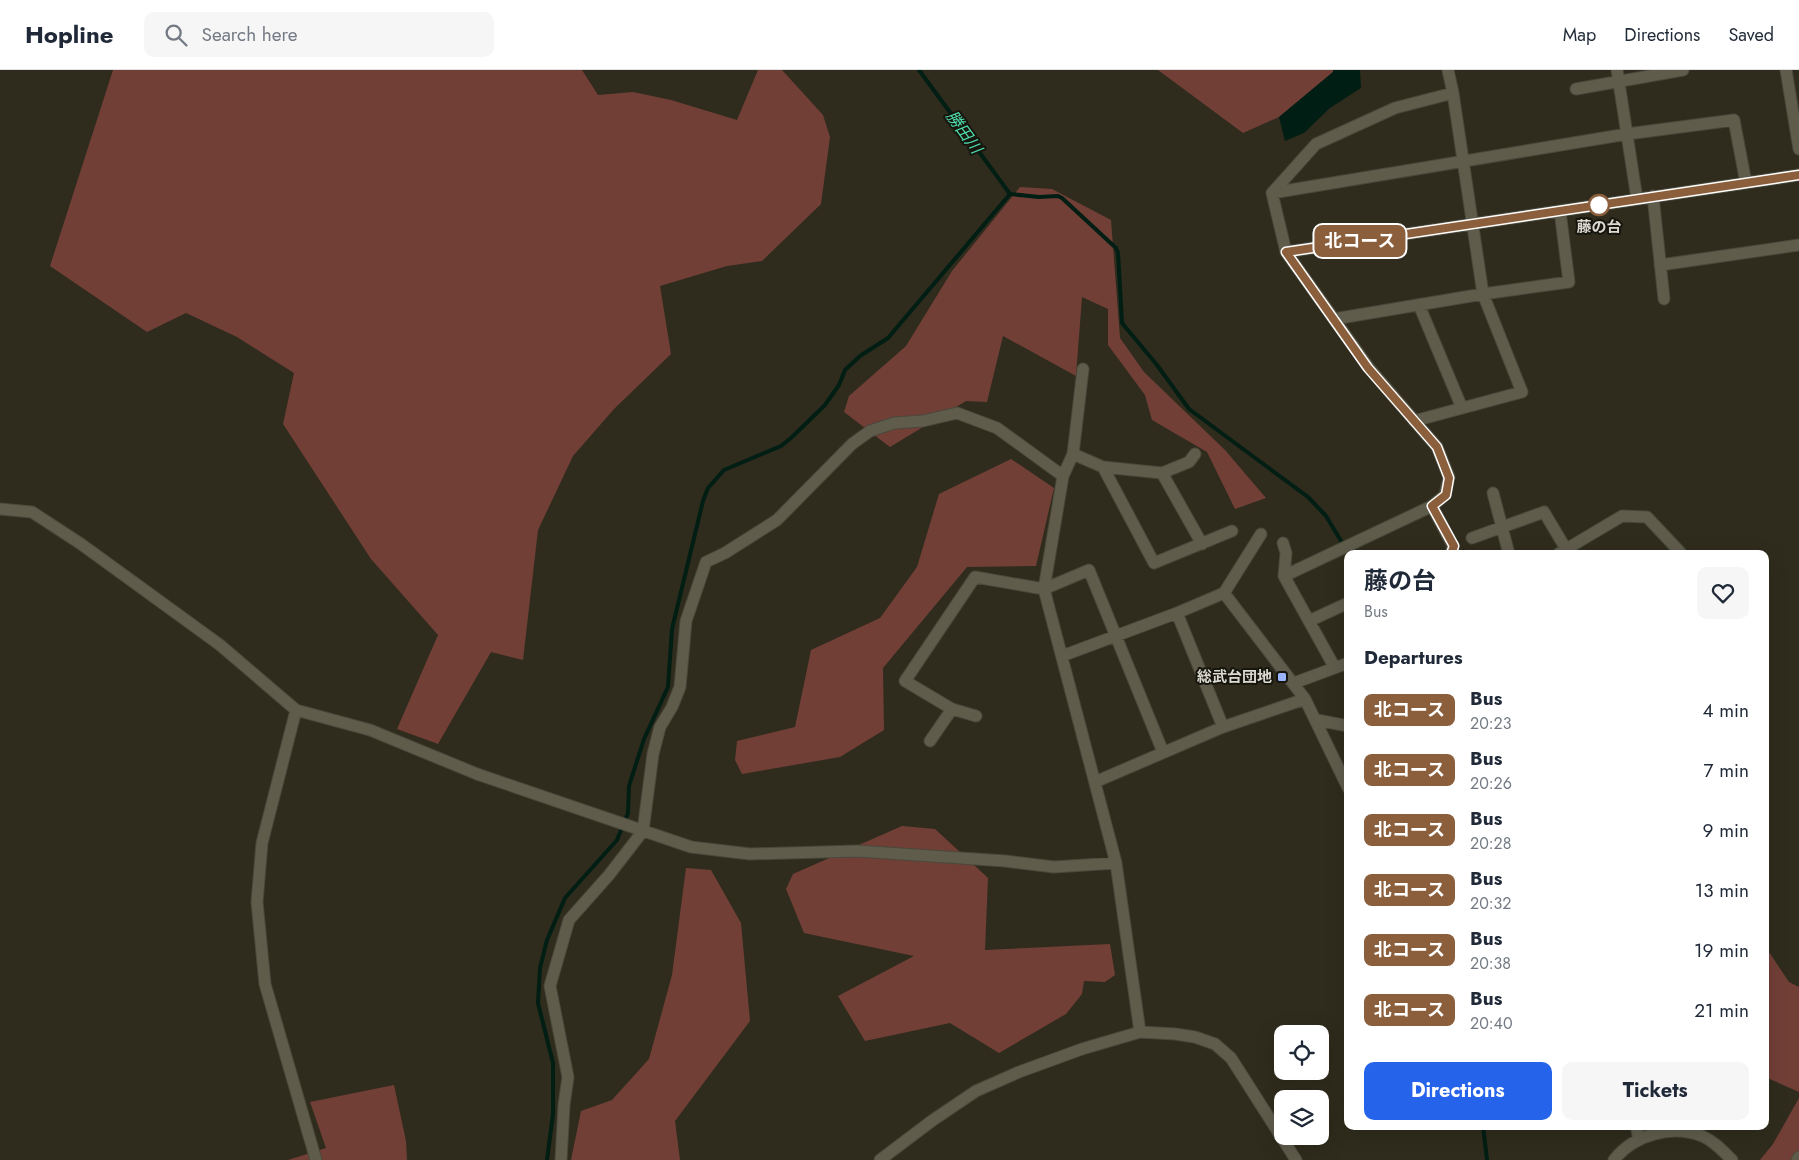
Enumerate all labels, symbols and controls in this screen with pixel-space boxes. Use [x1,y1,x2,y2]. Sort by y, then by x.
search box [144,12,494,57]
text: Hopline [25,17,114,52]
icon: search [162,21,190,49]
text: Search here [202,21,298,48]
text: Map [1563,22,1596,48]
text: Directions [1624,22,1700,48]
text: Saved [1728,22,1774,48]
water label: 勝田川 [941,106,989,160]
marker: 藤の台 [1588,194,1610,216]
place label: 藤の台 [1576,216,1622,238]
line badge: 北コース [1325,225,1395,257]
text: 北コース [1324,228,1396,254]
text: 藤の台 [1364,563,1436,598]
button: heart [1697,567,1749,619]
text: Bus [1364,600,1388,623]
text: Departures [1364,644,1463,671]
place label: 総武台団地 [1197,666,1272,688]
marker: 総武台団地 [1276,671,1288,683]
text: Bus [1470,685,1502,712]
text: 北コース [1374,697,1445,723]
text: 4 min [1702,697,1749,724]
text: 20:23 [1470,712,1511,735]
text: Bus [1470,745,1502,772]
text: 北コース [1374,757,1445,783]
text: 7 min [1704,757,1749,784]
text: 20:26 [1470,772,1512,795]
text: Bus [1470,805,1502,832]
text: 北コース [1374,817,1445,843]
text: 9 min [1703,817,1749,844]
text: 20:28 [1470,832,1511,855]
text: Bus [1470,865,1502,892]
text: 北コース [1374,877,1445,903]
text: 13 min [1695,877,1749,904]
text: 20:32 [1470,892,1511,915]
text: Bus [1470,925,1502,952]
text: 北コース [1374,937,1445,963]
text: 19 min [1694,937,1749,964]
text: 20:38 [1470,952,1511,975]
text: Bus [1470,985,1502,1012]
text: 北コース [1374,997,1445,1023]
text: 21 min [1694,997,1749,1024]
text: 20:40 [1470,1012,1513,1035]
map controls [1274,1025,1329,1145]
button: locate [1274,1025,1329,1080]
button: Directions [1364,1062,1552,1120]
button: Tickets [1562,1062,1749,1120]
button: layers [1274,1090,1329,1145]

